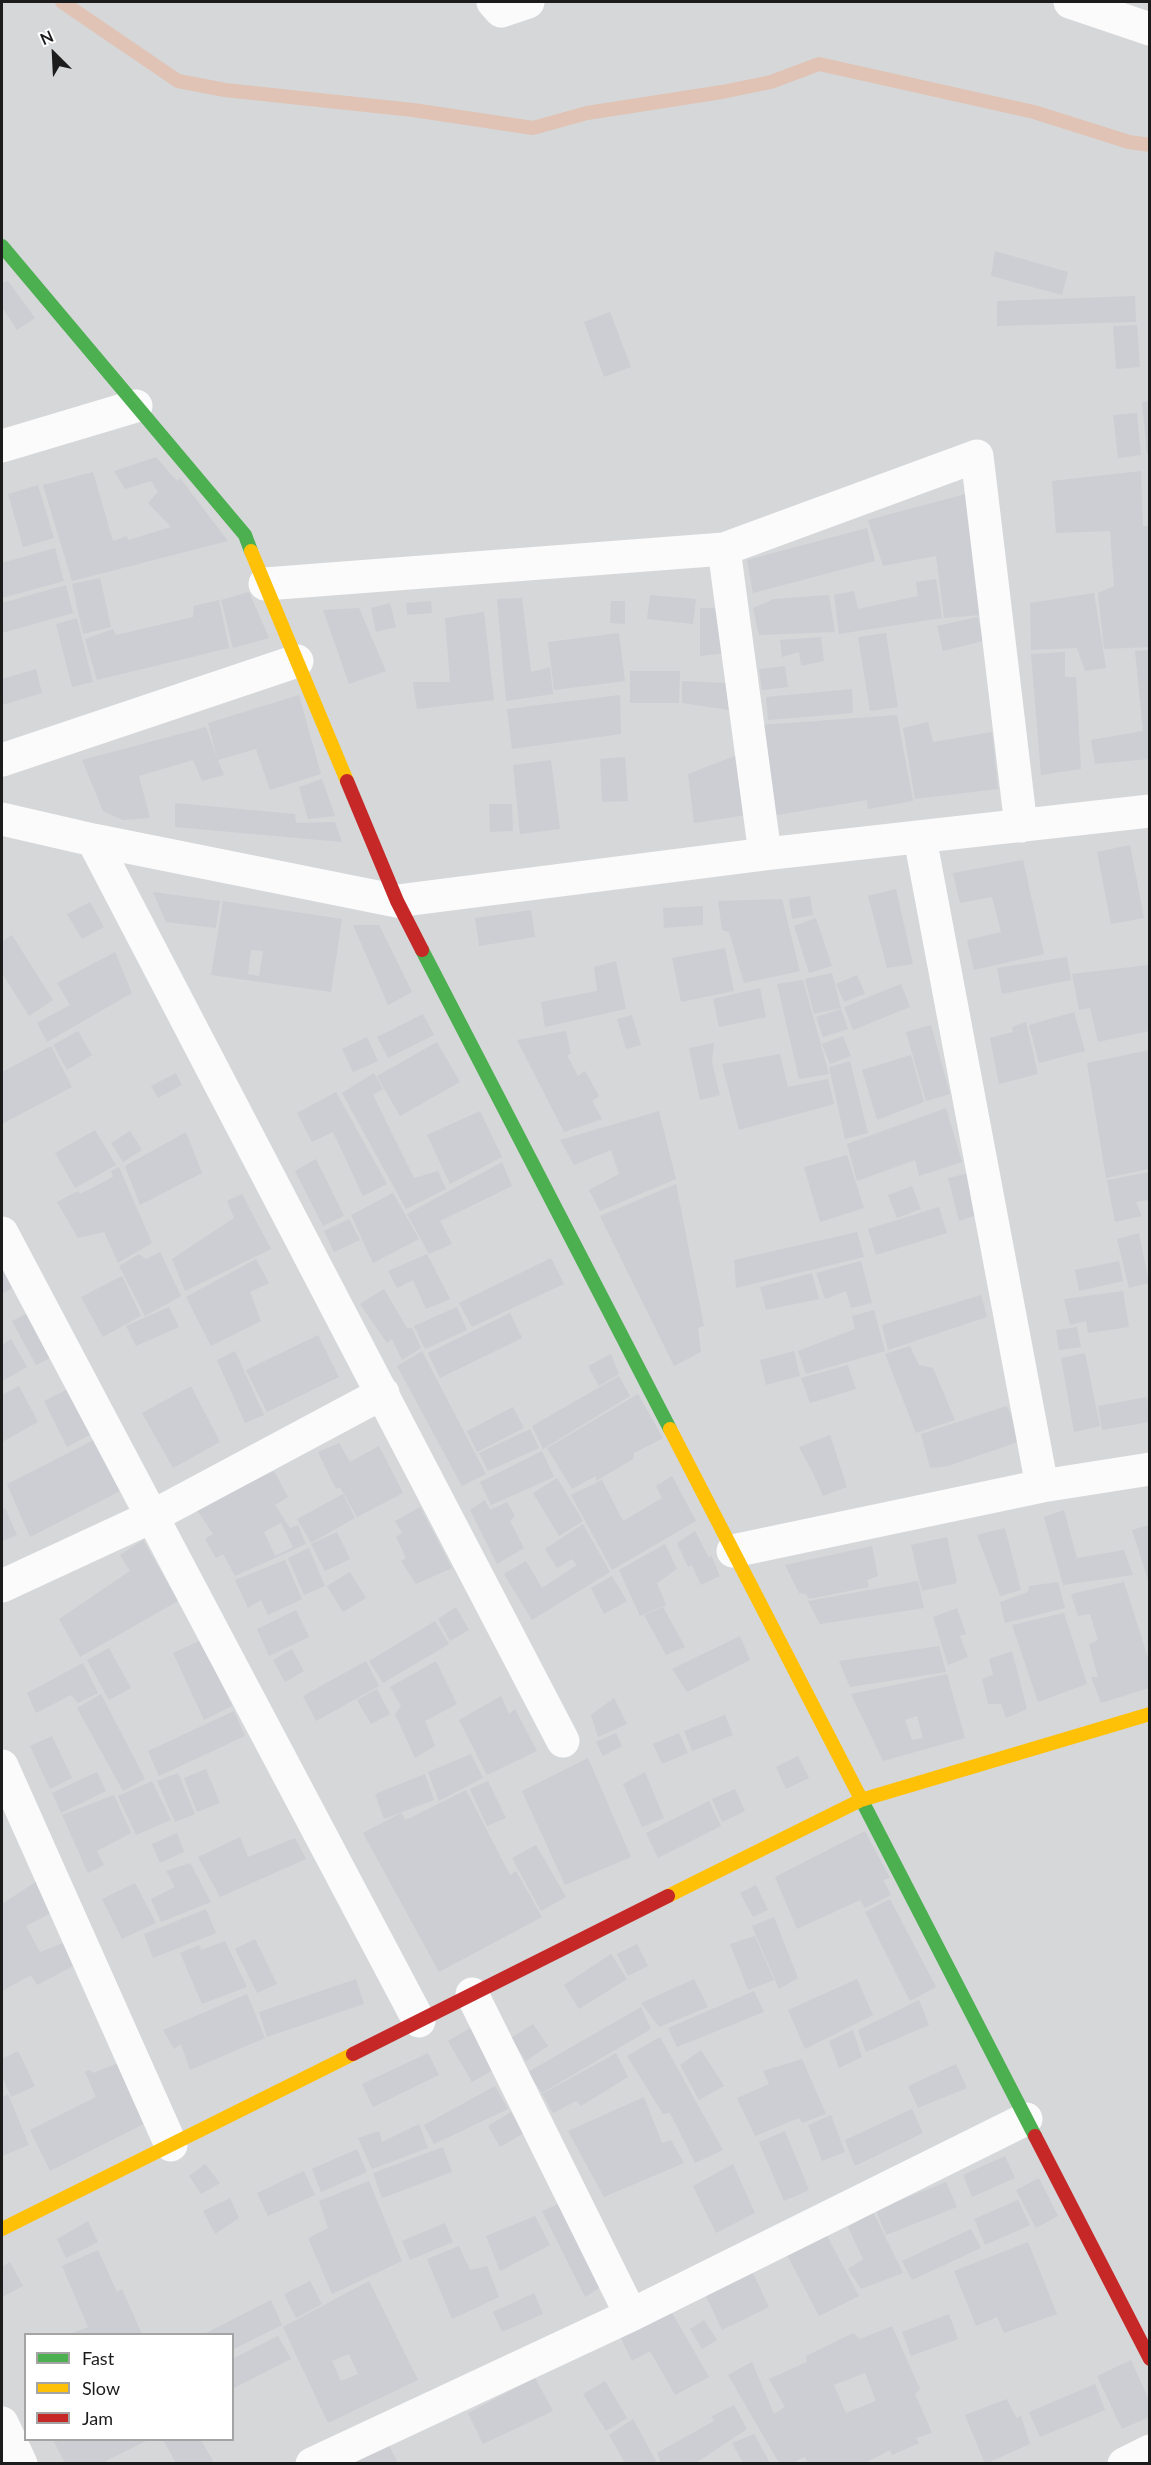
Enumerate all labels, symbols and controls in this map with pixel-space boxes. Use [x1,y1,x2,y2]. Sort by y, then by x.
north arrow [24,24,84,84]
text: N [37,26,56,48]
legend [24,2333,234,2441]
text: Fast [82,2347,114,2369]
text: Slow [82,2377,120,2399]
text: Jam [82,2407,113,2429]

